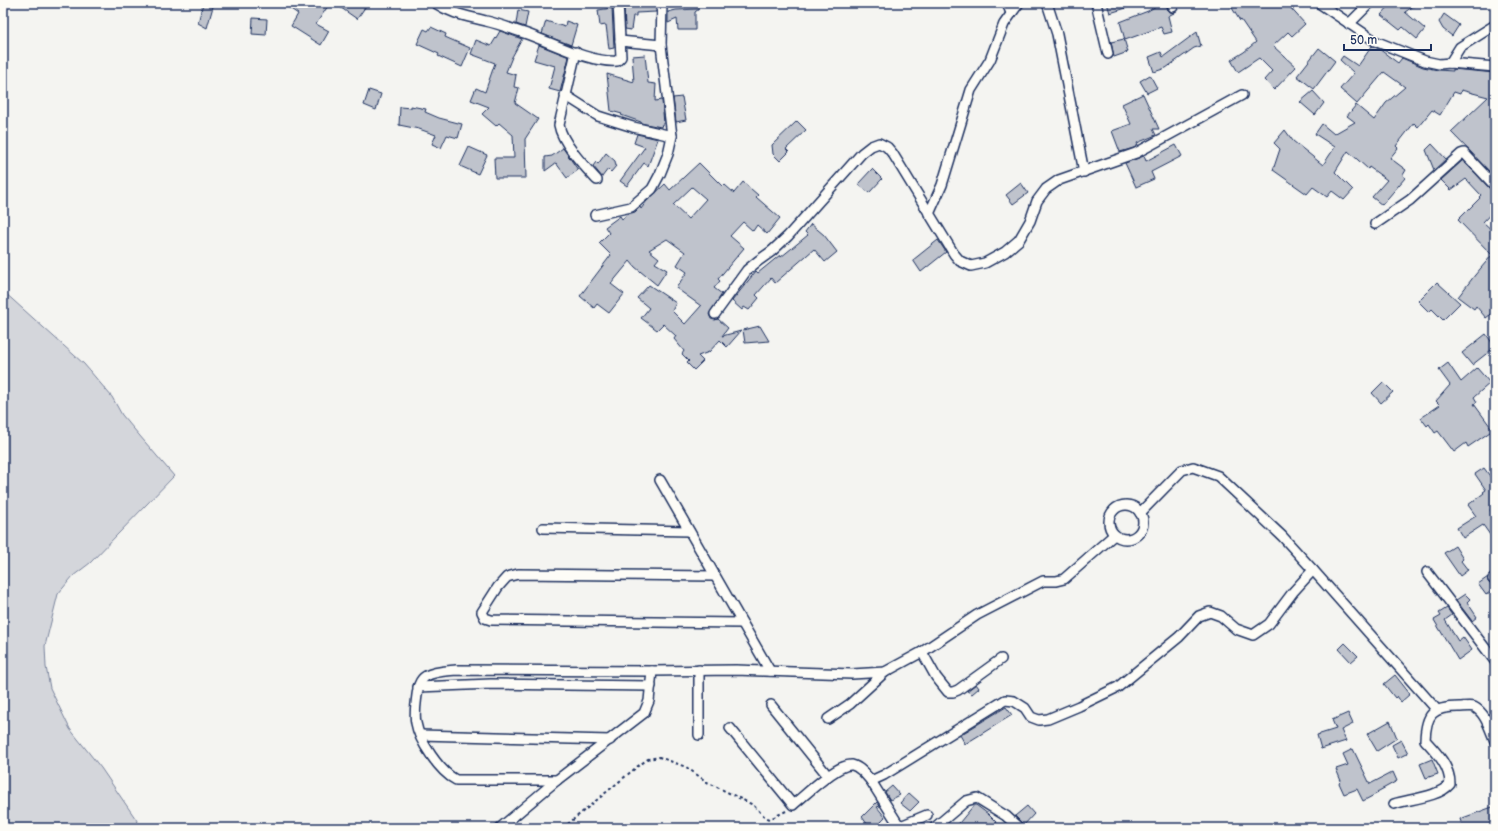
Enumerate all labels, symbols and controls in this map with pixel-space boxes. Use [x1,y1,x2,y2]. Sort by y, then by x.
scale bar [1344,26,1431,52]
text: 50 m [1350,33,1377,48]

